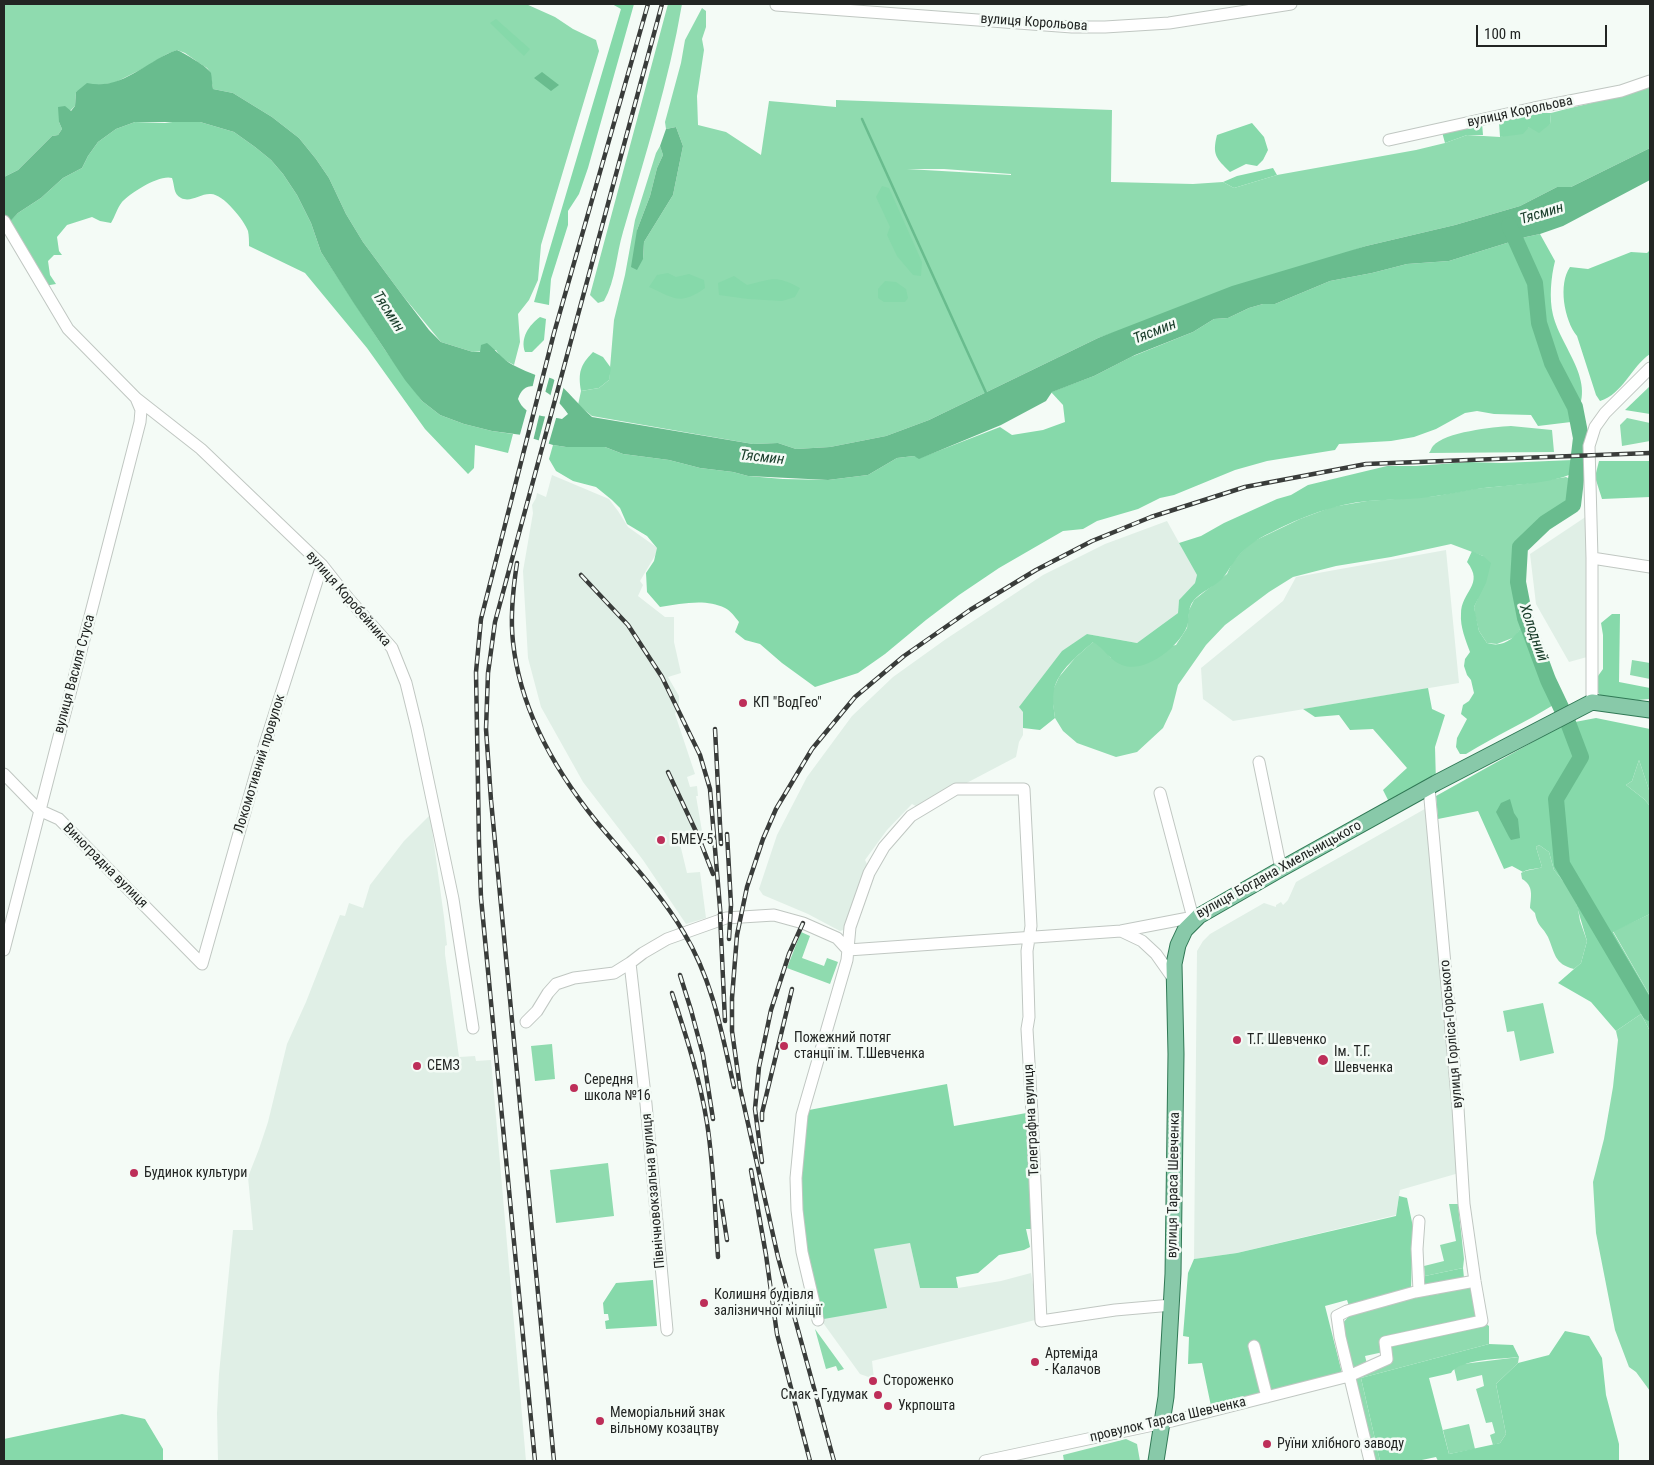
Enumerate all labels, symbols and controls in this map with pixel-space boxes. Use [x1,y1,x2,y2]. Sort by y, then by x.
street label: вулиця Корольова [980,11,1088,35]
scale bar [1479,15,1610,47]
text: 100 m [1484,25,1521,43]
street label: вулиця Корольова [1466,93,1574,131]
water label: Тясмин [1518,199,1566,229]
water label: Тясмин [368,288,408,336]
water label: Тясмин [1131,315,1179,349]
water label: Тясмин [739,447,785,469]
street label: вулиця Коробейника [302,548,394,650]
water label: Холодний [1515,602,1551,664]
street label: вулиця Василя Стуса [51,613,99,735]
street label: Локомотивний провулок [231,693,289,835]
place label: КП "ВодГео" [753,695,822,711]
marker: КП "ВодГео" [737,697,749,709]
street label: вулиця Богдана Хмельницького [1194,818,1364,922]
street label: Виноградна вулиця [59,820,151,912]
place label: БМЕУ-5 [671,832,713,848]
marker: БМЕУ-5 [655,834,667,846]
street label: вулиця Горліса-Горського [1437,959,1467,1109]
place label: Пожежний потяг станції ім. Т.Шевченка [794,1030,925,1062]
place label: Т.Г. Шевченко [1247,1032,1327,1048]
marker: Т.Г. Шевченко [1231,1034,1243,1046]
marker: Пожежний потяг станції ім. Т.Шевченка [778,1040,790,1052]
place label: Ім. Т.Г. Шевченка [1334,1044,1393,1076]
marker: Ім. Т.Г. Шевченка [1316,1053,1330,1067]
place label: СЕМЗ [427,1058,460,1074]
marker: СЕМЗ [411,1060,423,1072]
street label: Телеграфна вулиця [1021,1063,1043,1177]
place label: Середня школа №16 [584,1072,651,1104]
marker: Середня школа №16 [568,1082,580,1094]
street label: вулиця Тараса Шевченка [1164,1112,1184,1258]
street label: Північновокзальна вулиця [639,1113,669,1269]
place label: Будинок культури [144,1165,247,1181]
marker: Будинок культури [128,1167,140,1179]
place label: Колишня будівля залізничної міліції [714,1287,822,1320]
marker: Колишня будівля залізничної міліції [698,1297,710,1309]
place label: Артеміда - Калачов [1045,1346,1101,1378]
marker: Артеміда - Калачов [1029,1356,1041,1368]
place label: Стороженко [883,1373,954,1389]
marker: Стороженко [867,1375,879,1387]
place label: Смак - Гудумак [781,1387,868,1403]
marker: Смак - Гудумак [872,1389,884,1401]
street label: провулок Тараса Шевченка [1088,1394,1248,1446]
place label: Укрпошта [898,1398,955,1414]
marker: Укрпошта [882,1400,894,1412]
place label: Меморіальний знак вільному козацтву [610,1405,725,1438]
marker: Меморіальний знак вільному козацтву [594,1415,606,1427]
place label: Руїни хлібного заводу [1277,1436,1404,1452]
marker: Руїни хлібного заводу [1261,1438,1273,1450]

